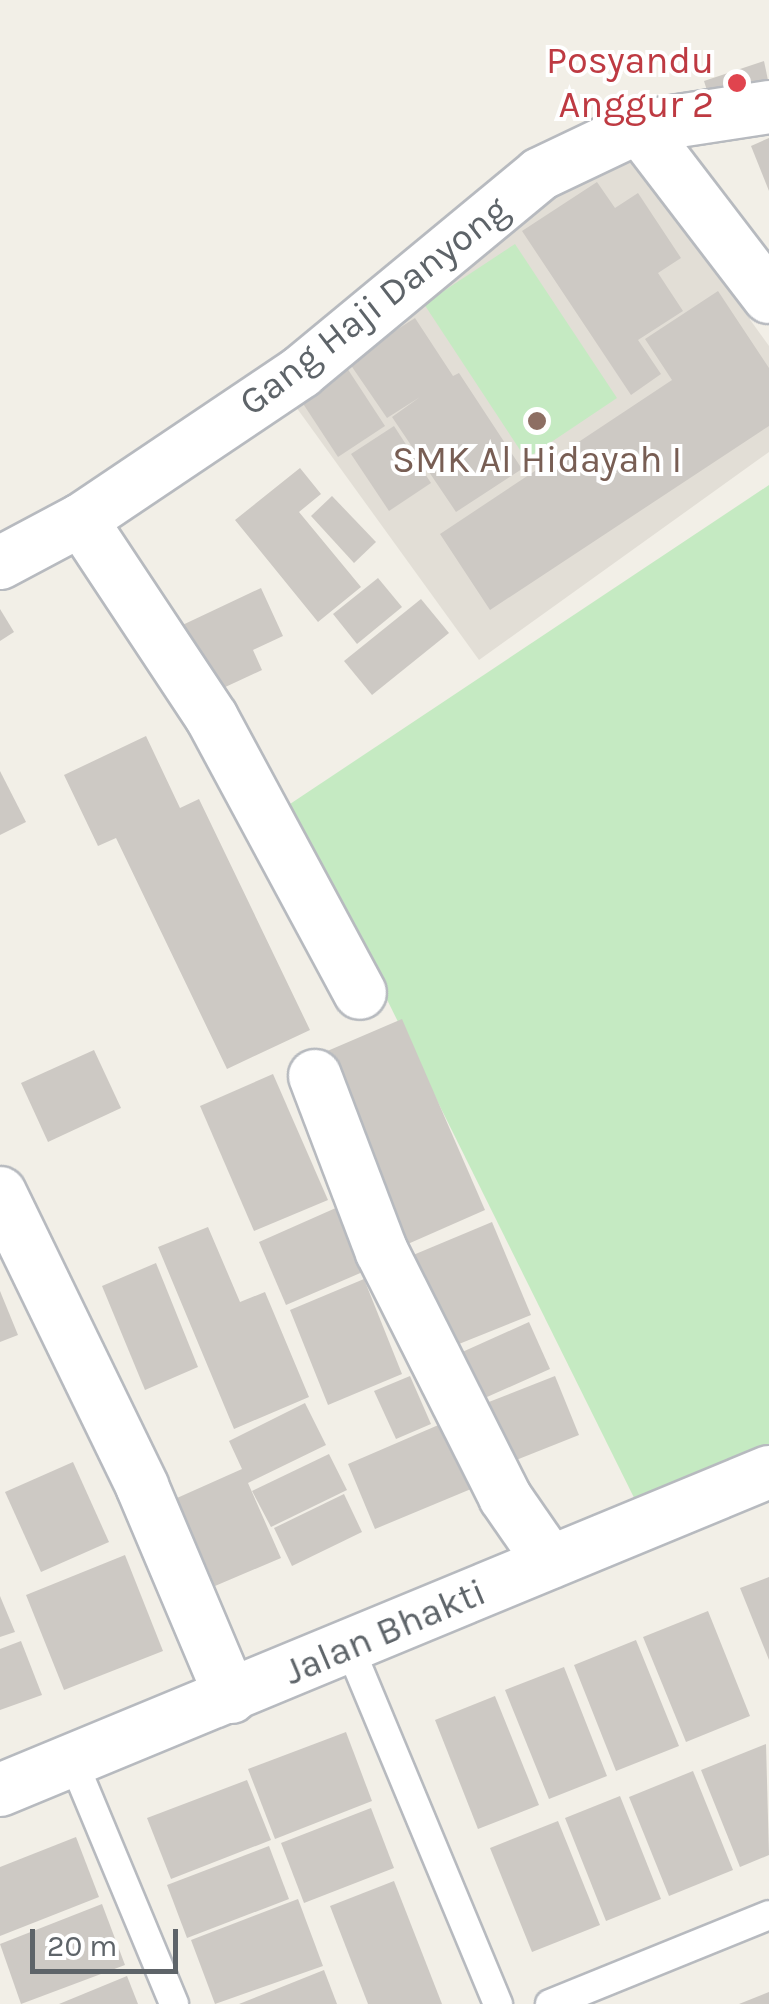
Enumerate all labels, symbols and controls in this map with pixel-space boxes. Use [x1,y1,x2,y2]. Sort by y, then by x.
place label: Posyandu Anggur 2 [546,38,714,127]
marker: Posyandu Anggur 2 [724,70,750,96]
street label: Gang Haji Danyong [230,187,518,425]
marker: SMK Al Hidayah I [526,410,548,432]
place label: SMK Al Hidayah I [392,437,682,483]
street label: Jalan Bhakti [277,1569,493,1695]
scale bar [35,1909,182,1971]
text: 20 m [47,1928,117,1964]

